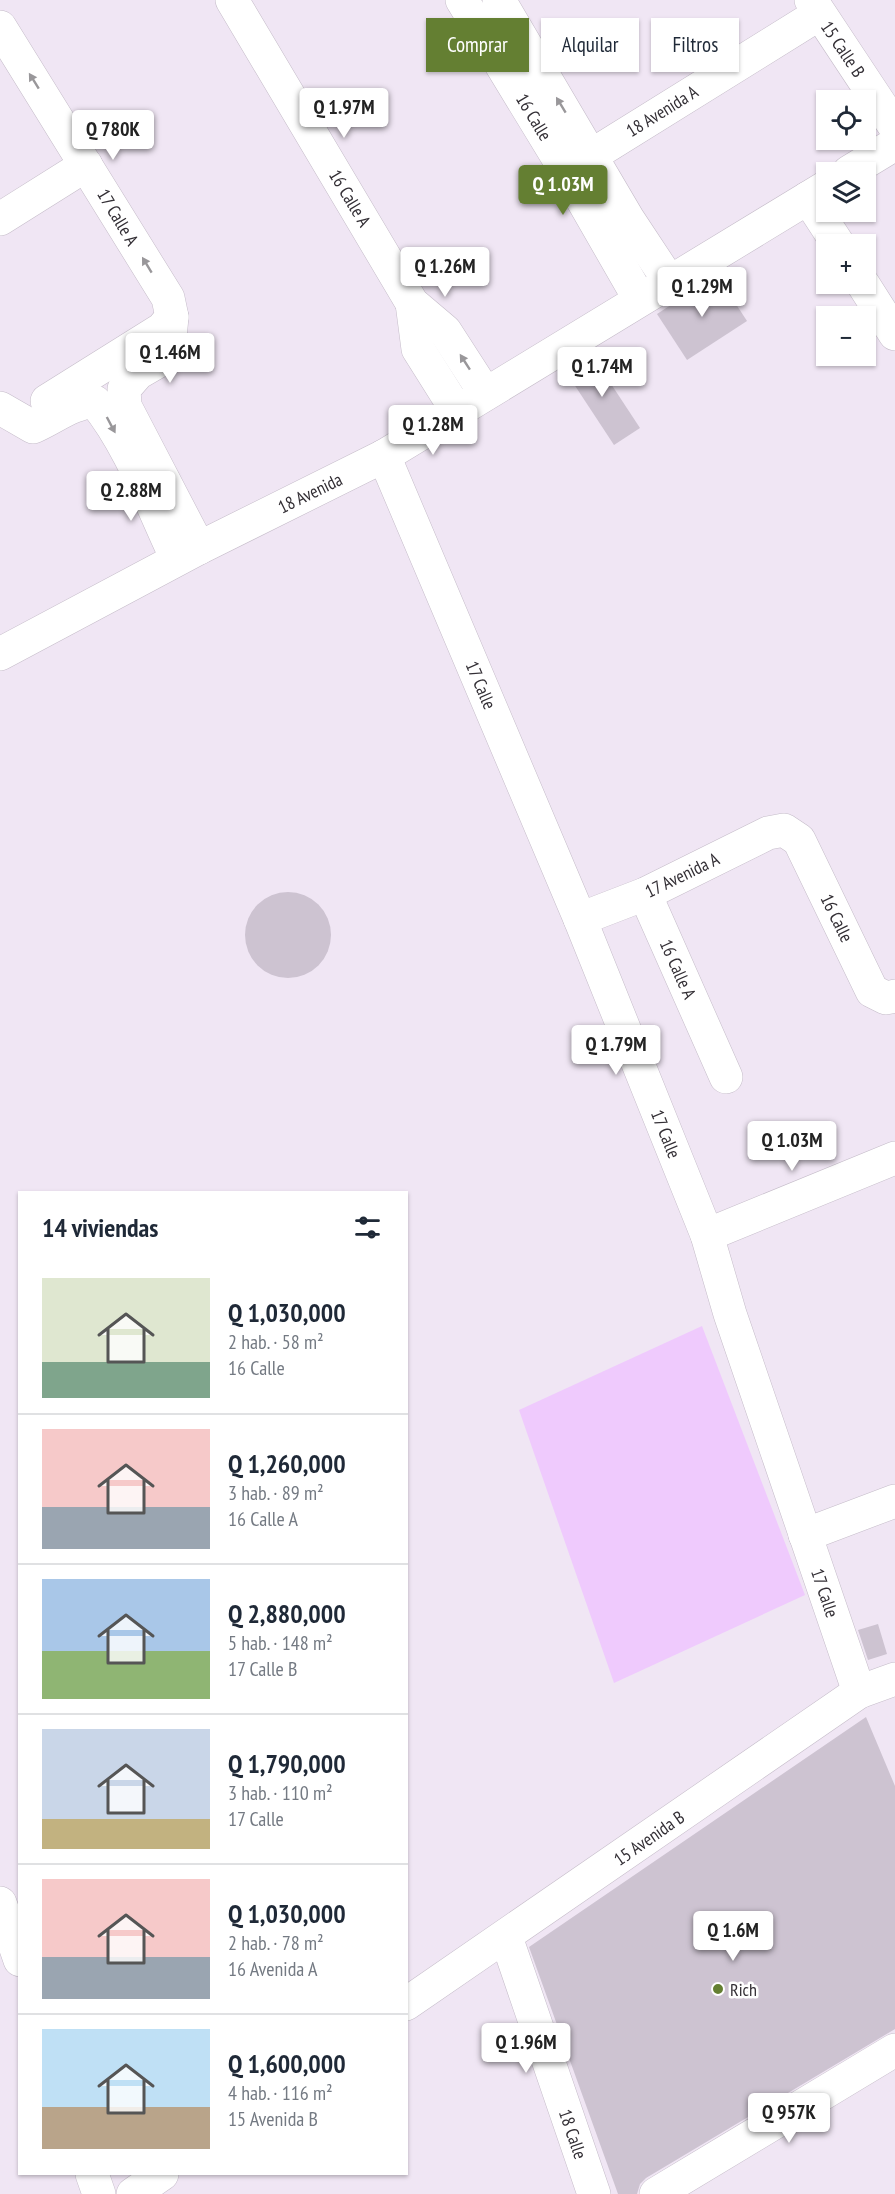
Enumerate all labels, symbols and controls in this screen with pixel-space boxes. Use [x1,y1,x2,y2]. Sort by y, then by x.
street label: 15 Calle B [816,16,870,82]
chip: Comprar [426,18,529,72]
chip: Alquilar [541,18,639,72]
chip: Filtros [651,18,739,72]
one-way arrow [28,73,39,89]
street label: 18 Avenida A [622,80,703,142]
pin: Q 1.97M [289,88,399,139]
street label: 16 Calle [511,89,557,145]
map controls [816,90,876,366]
button: locate [816,90,876,150]
text: Q 1.97M [313,94,375,120]
one-way arrow [556,97,567,113]
pin: Q 780K [64,110,162,161]
text: Q 780K [86,116,140,142]
button: layers [816,162,876,222]
street label: 16 Calle A [324,165,376,231]
pin: Q 1.03M [508,165,618,216]
text: Q 1.03M [532,171,594,197]
street label: 17 Calle A [92,184,144,250]
button: + [816,234,876,294]
pin: Q 1.26M [390,247,500,298]
text: Q 1.26M [414,253,476,279]
one-way arrow [142,257,153,273]
pin: Q 1.29M [647,267,757,318]
text: Q 1.29M [671,273,733,299]
button: − [816,306,876,366]
pin: Q 1.46M [115,333,225,384]
text: Q 1.46M [139,339,201,365]
pin: Q 1.74M [547,347,657,398]
text: Q 1.74M [571,353,633,379]
one-way arrow [460,354,471,370]
pin: Q 1.28M [378,405,488,456]
text: Q 1.28M [402,411,464,437]
one-way arrow [106,416,116,433]
street label: 18 Avenida [274,468,346,518]
pin: Q 2.88M [76,471,186,522]
text: Q 2.88M [100,477,162,503]
street label: 17 Calle [461,657,501,713]
street label: 17 Avenida A [641,847,723,903]
street label: 16 Calle [815,890,859,946]
street label: 16 Calle A [655,936,701,1003]
pin: Q 1.79M [561,1025,671,1076]
text: Q 1.79M [585,1031,647,1057]
street label: 17 Calle [646,1106,686,1162]
pin: Q 1.03M [737,1121,847,1172]
text: Q 1.03M [761,1127,823,1153]
text: 14 viviendas [42,1211,158,1244]
icon: filters [351,1211,384,1244]
text: Q 1,030,000 [228,1296,346,1329]
icon: home [90,1302,162,1374]
text: 2 hab. · 58 m² [228,1329,324,1355]
text: 16 Calle [228,1355,285,1381]
text: Q 1,260,000 [228,1447,346,1480]
icon: home [90,1453,162,1525]
text: 3 hab. · 89 m² [228,1480,324,1506]
text: 16 Calle A [228,1506,298,1532]
street label: 17 Calle [806,1565,844,1621]
text: Q 2,880,000 [228,1597,346,1630]
icon: home [90,1603,162,1675]
text: 5 hab. · 148 m² [228,1630,333,1656]
text: 17 Calle B [228,1656,298,1682]
text: Q 1,790,000 [228,1747,346,1780]
icon: home [90,1753,162,1825]
text: 3 hab. · 110 m² [228,1780,333,1806]
street label: 15 Avenida B [609,1805,689,1871]
text: 17 Calle [228,1806,284,1832]
text: Q 1,030,000 [228,1897,346,1930]
icon: home [90,1903,162,1975]
pin: Q 1.6M [684,1911,782,1962]
text: Q 1.6M [707,1917,759,1943]
text: 2 hab. · 78 m² [228,1930,324,1956]
text: 16 Avenida A [228,1956,318,1982]
place label: Rich [730,1978,757,2001]
marker: Rich [711,1982,725,1996]
pin: Q 1.96M [471,2023,581,2074]
text: Q 1.96M [495,2029,557,2055]
text: Q 1,600,000 [228,2047,346,2080]
icon: home [90,2053,162,2125]
text: 4 hab. · 116 m² [228,2080,333,2106]
pin: Q 957K [740,2093,838,2144]
text: Q 957K [762,2099,816,2125]
text: 15 Avenida B [228,2106,318,2132]
street label: 18 Calle [554,2106,592,2162]

